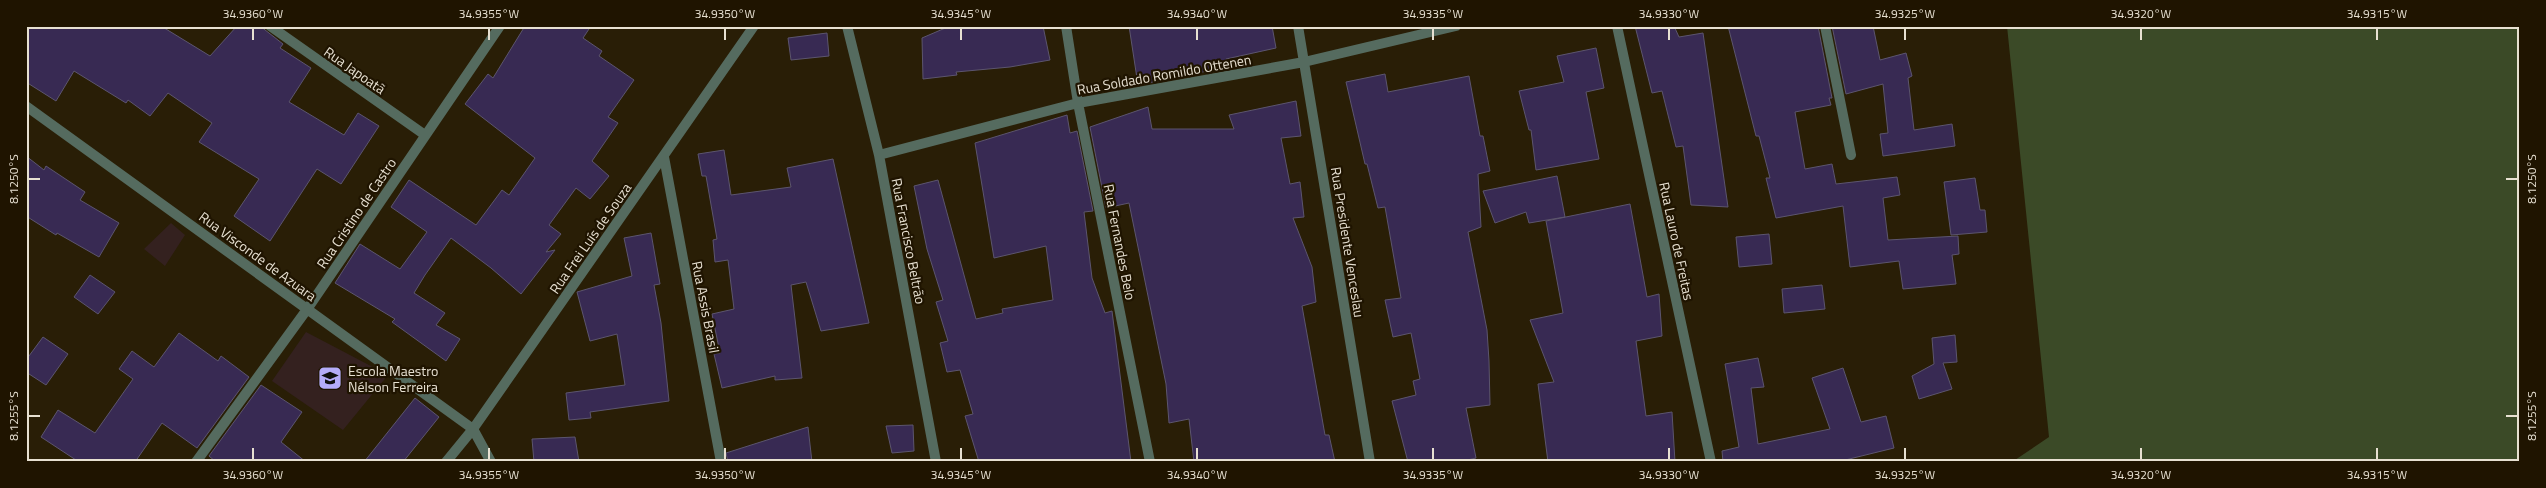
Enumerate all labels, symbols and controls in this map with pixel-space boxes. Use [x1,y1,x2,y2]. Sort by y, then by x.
text: 34.9360°W [223,4,283,23]
text: 34.9355°W [459,4,519,23]
text: 34.9350°W [695,4,755,23]
text: 34.9345°W [931,4,991,23]
text: 34.9340°W [1167,4,1227,23]
text: 34.9335°W [1403,4,1463,23]
text: 34.9330°W [1639,4,1699,23]
text: 34.9325°W [1875,4,1935,23]
text: 34.9320°W [2111,4,2171,23]
text: 34.9315°W [2347,4,2407,23]
street label: Rua Japoatã [320,41,390,99]
street label: Rua Soldado Romildo Ottenen [1075,48,1253,100]
street label: Rua Cristino de Castro [311,153,401,273]
text: 8.1250°S [4,154,23,204]
text: 8.1250°S [2522,154,2541,204]
street label: Rua Presidente Venceslau [1326,165,1370,319]
street label: Rua Francisco Beltrão [886,176,932,306]
street label: Rua Frei Luís de Souza [544,178,636,298]
street label: Rua Lauro de Freitas [1654,180,1700,302]
street label: Rua Fernandes Belo [1098,182,1142,302]
street label: Rua Visconde de Azuara [195,206,321,306]
street label: Rua Assis Brasil [687,259,725,355]
place label: Escola Maestro Nélson Ferreira [348,360,438,397]
school or university icon: Escola Maestro Nélson Ferreira [317,365,343,391]
text: 8.1255°S [4,391,23,441]
text: 8.1255°S [2522,391,2541,441]
text: 34.9360°W [223,465,283,484]
text: 34.9355°W [459,465,519,484]
text: 34.9350°W [695,465,755,484]
text: 34.9345°W [931,465,991,484]
text: 34.9340°W [1167,465,1227,484]
text: 34.9335°W [1403,465,1463,484]
text: 34.9330°W [1639,465,1699,484]
text: 34.9325°W [1875,465,1935,484]
text: 34.9320°W [2111,465,2171,484]
text: 34.9315°W [2347,465,2407,484]

